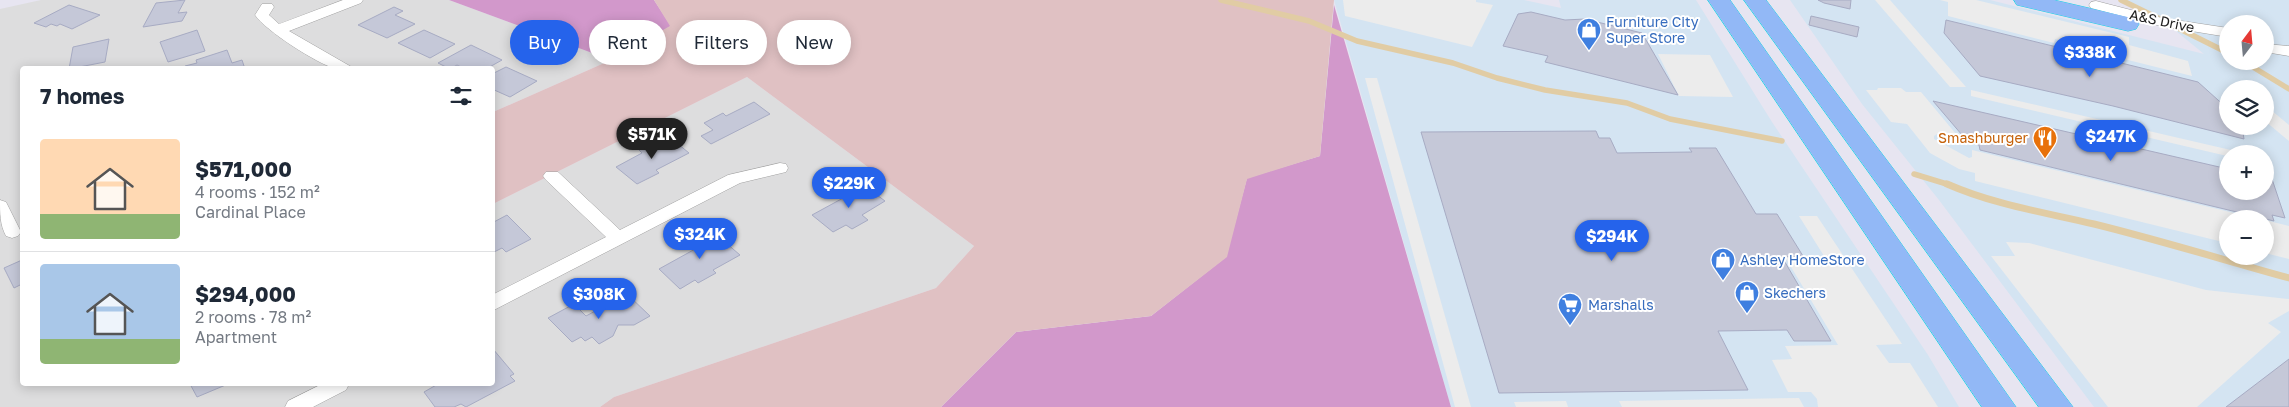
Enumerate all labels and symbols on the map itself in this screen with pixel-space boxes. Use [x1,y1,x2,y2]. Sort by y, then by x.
street label: A&S Drive [2128,5,2196,36]
place label: Furniture City Super Store [1606,13,1699,46]
north arrow [2219,15,2274,70]
shop icon: Furniture City Super Store [1576,17,1602,51]
pin: $338K [2055,36,2125,78]
pin: $571K [617,118,687,160]
pin: $247K [2076,120,2146,162]
restaurant icon: Smashburger [2032,125,2058,159]
place label: Smashburger [1938,129,2029,146]
pin: $229K [814,166,884,209]
pin: $324K [665,218,735,260]
pin: $294K [1577,220,1647,262]
shop icon: Ashley HomeStore [1710,247,1736,281]
place label: Ashley HomeStore [1740,251,1865,268]
pin: $308K [564,278,634,320]
shop icon: Skechers [1734,280,1760,314]
place label: Skechers [1764,284,1826,301]
supermarket icon: Marshalls [1557,292,1583,326]
place label: Marshalls [1588,296,1654,313]

